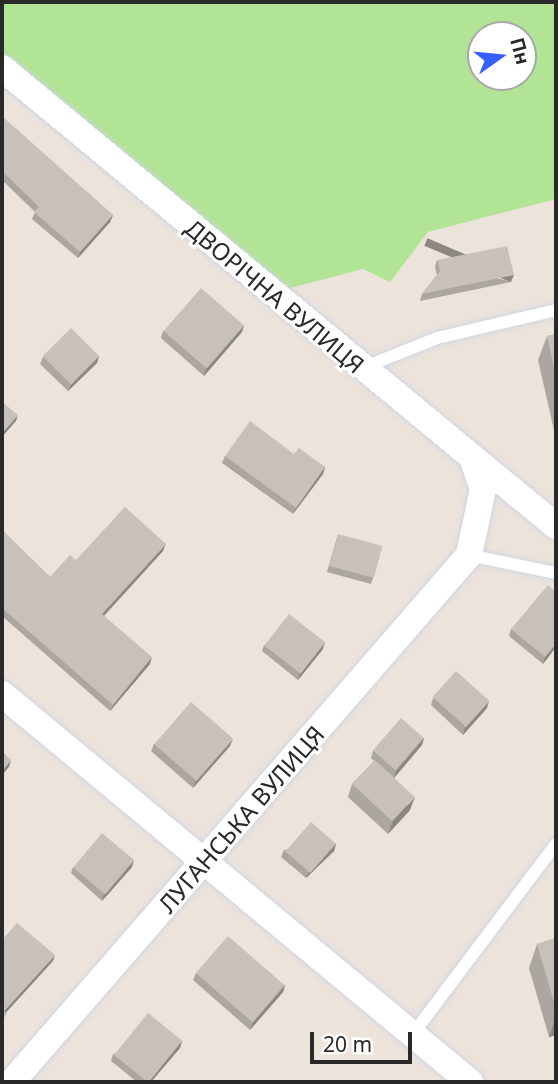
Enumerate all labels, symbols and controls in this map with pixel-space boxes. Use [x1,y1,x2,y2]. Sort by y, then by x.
north arrow [467,21,537,91]
text: Пн [504,35,536,67]
street label: ДВОРІЧНА ВУЛИЦЯ [180,213,370,379]
street label: ЛУГАНСЬКА ВУЛИЦЯ [152,720,330,918]
scale bar [313,1018,414,1062]
text: 20 m [323,1030,372,1058]

